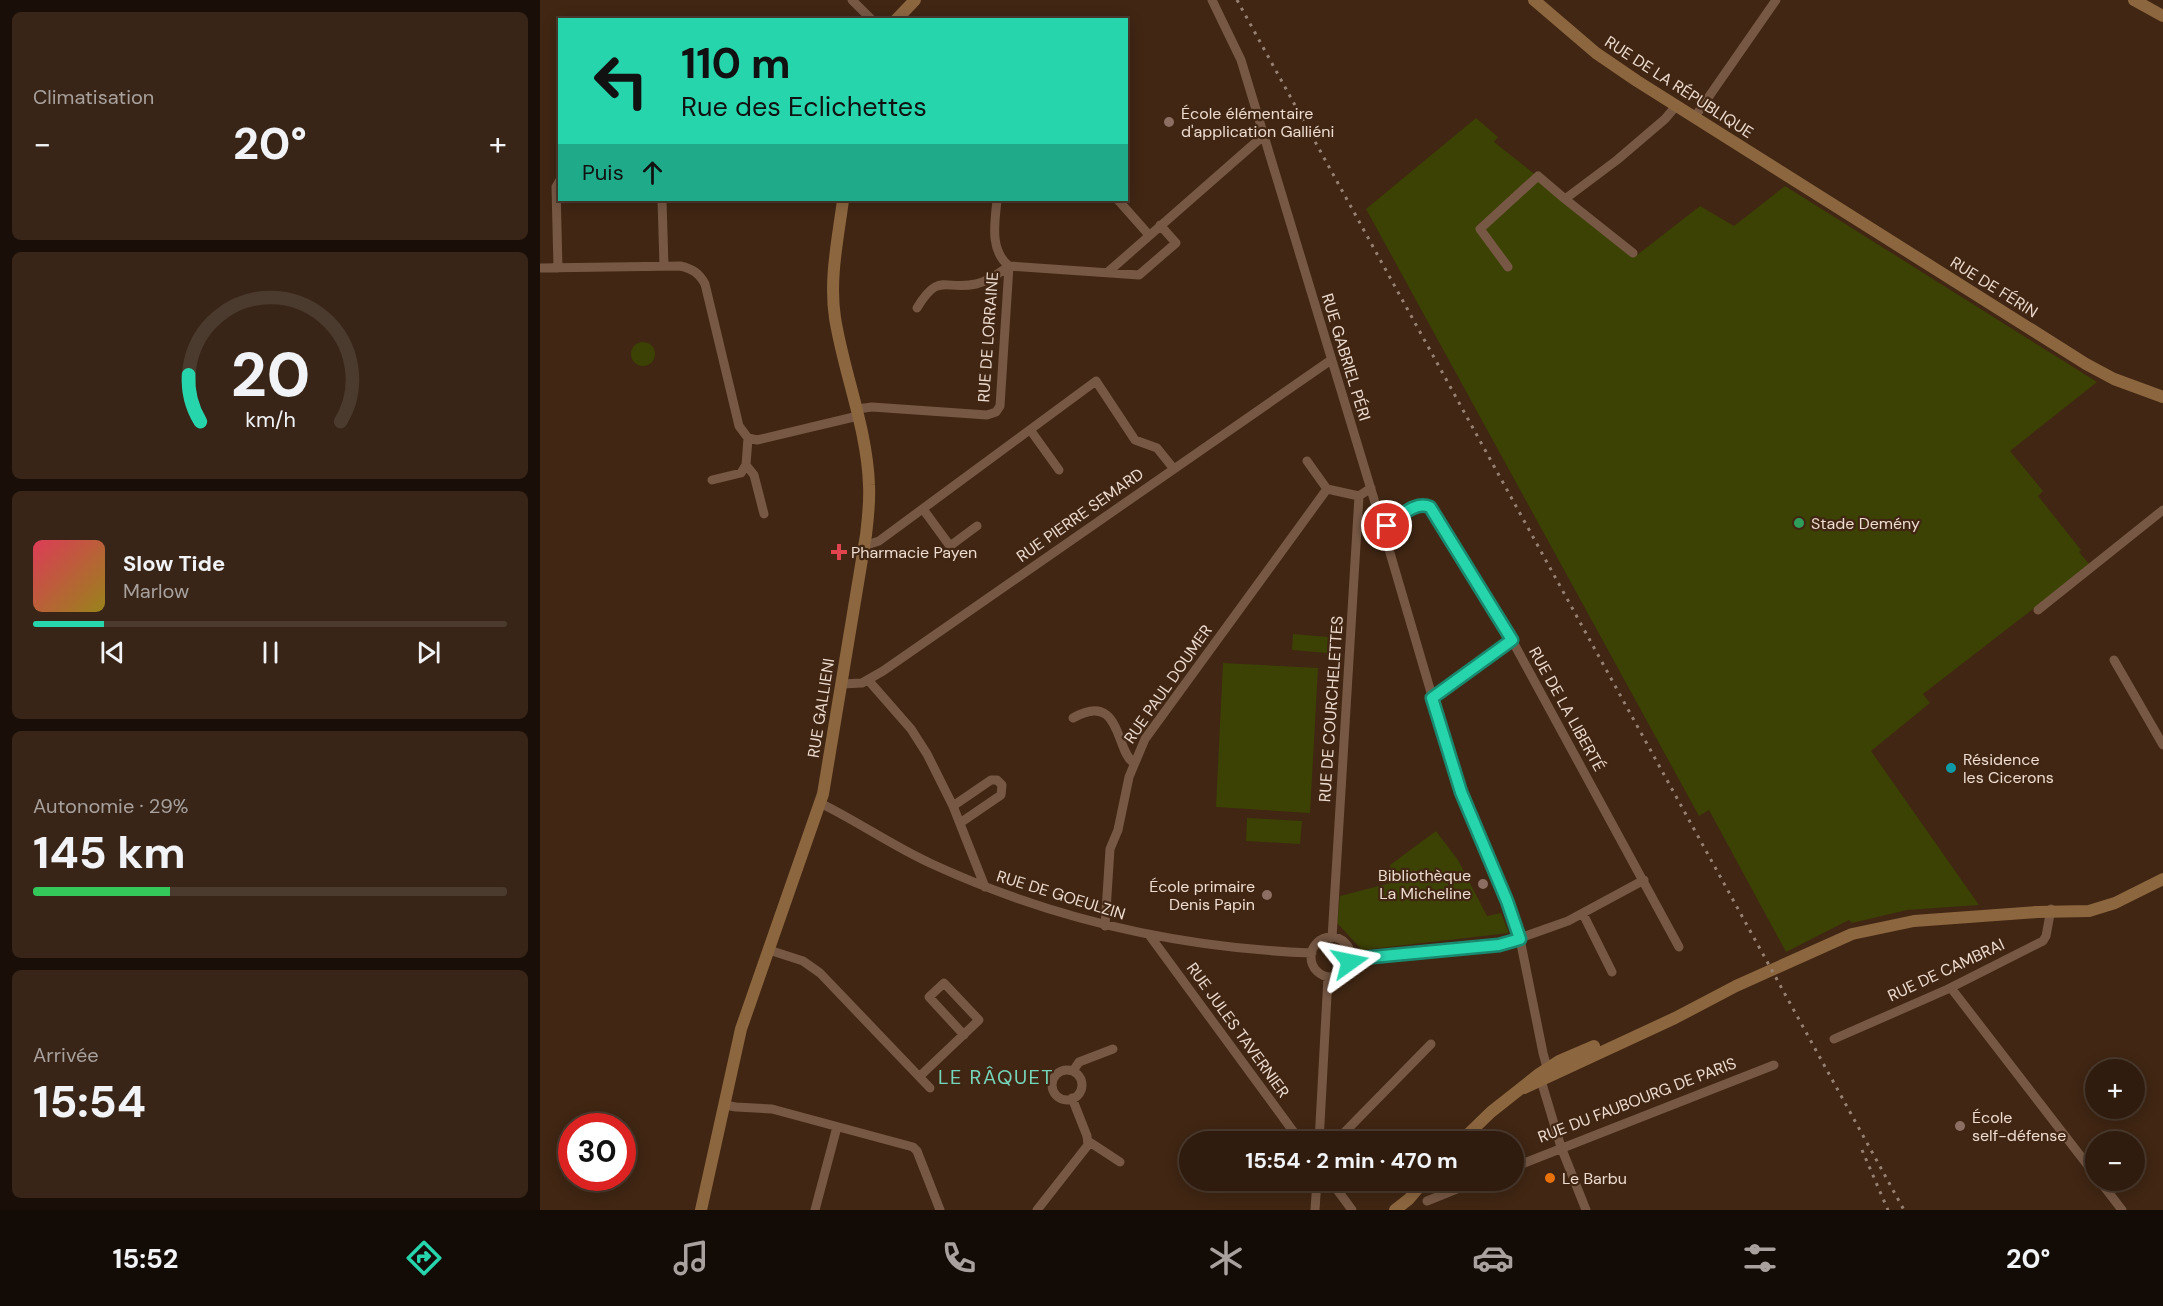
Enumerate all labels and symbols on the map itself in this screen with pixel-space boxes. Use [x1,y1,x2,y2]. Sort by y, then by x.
street label: RUE DE LA RÉPUBLIQUE [1601,31,1757,143]
place label: École élémentaire d'application Galliéni [1181,103,1334,142]
marker: École élémentaire d'application Galliéni [1162,115,1176,129]
street label: RUE DE FÉRIN [1946,252,2042,322]
street label: RUE DE LORRAINE [973,271,1003,403]
street label: RUE GABRIEL PÉRI [1317,291,1375,423]
street label: RUE PIERRE SEMARD [1012,463,1148,567]
pin [1361,500,1412,551]
place label: Stade Demény [1811,513,1920,534]
marker: Stade Demény [1792,516,1806,530]
place label: Pharmacie Payen [851,542,977,563]
marker: Pharmacie Payen [832,545,846,559]
street label: RUE DE COURCHELETTES [1314,615,1348,803]
street label: RUE PAUL DOUMER [1119,620,1217,748]
street label: RUE DE LA LIBERTÉ [1524,643,1610,775]
street label: RUE GALLIENI [803,657,839,759]
place label: Résidence les Cicerons [1963,749,2054,788]
marker: Résidence les Cicerons [1944,761,1958,775]
street label: RUE DE GOEULZIN [994,865,1128,925]
place label: Bibliothèque La Micheline [1378,865,1471,904]
place label: École primaire Denis Papin [1149,876,1255,915]
marker: Bibliothèque La Micheline [1476,877,1490,891]
marker: École primaire Denis Papin [1260,888,1274,902]
position arrow [1318,930,1382,994]
street label: RUE DE CAMBRAI [1884,934,2008,1006]
street label: RUE JULES TAVERNIER [1182,958,1294,1102]
street label: RUE DU FAUBOURG DE PARIS [1535,1052,1739,1148]
district label: LE RÂQUET [938,1064,1054,1090]
place label: École self-défense [1972,1107,2066,1146]
speed limit sign: 30 [558,1113,636,1191]
marker: École self-défense [1953,1119,1967,1133]
place label: Le Barbu [1562,1168,1627,1189]
marker: Le Barbu [1543,1171,1557,1185]

